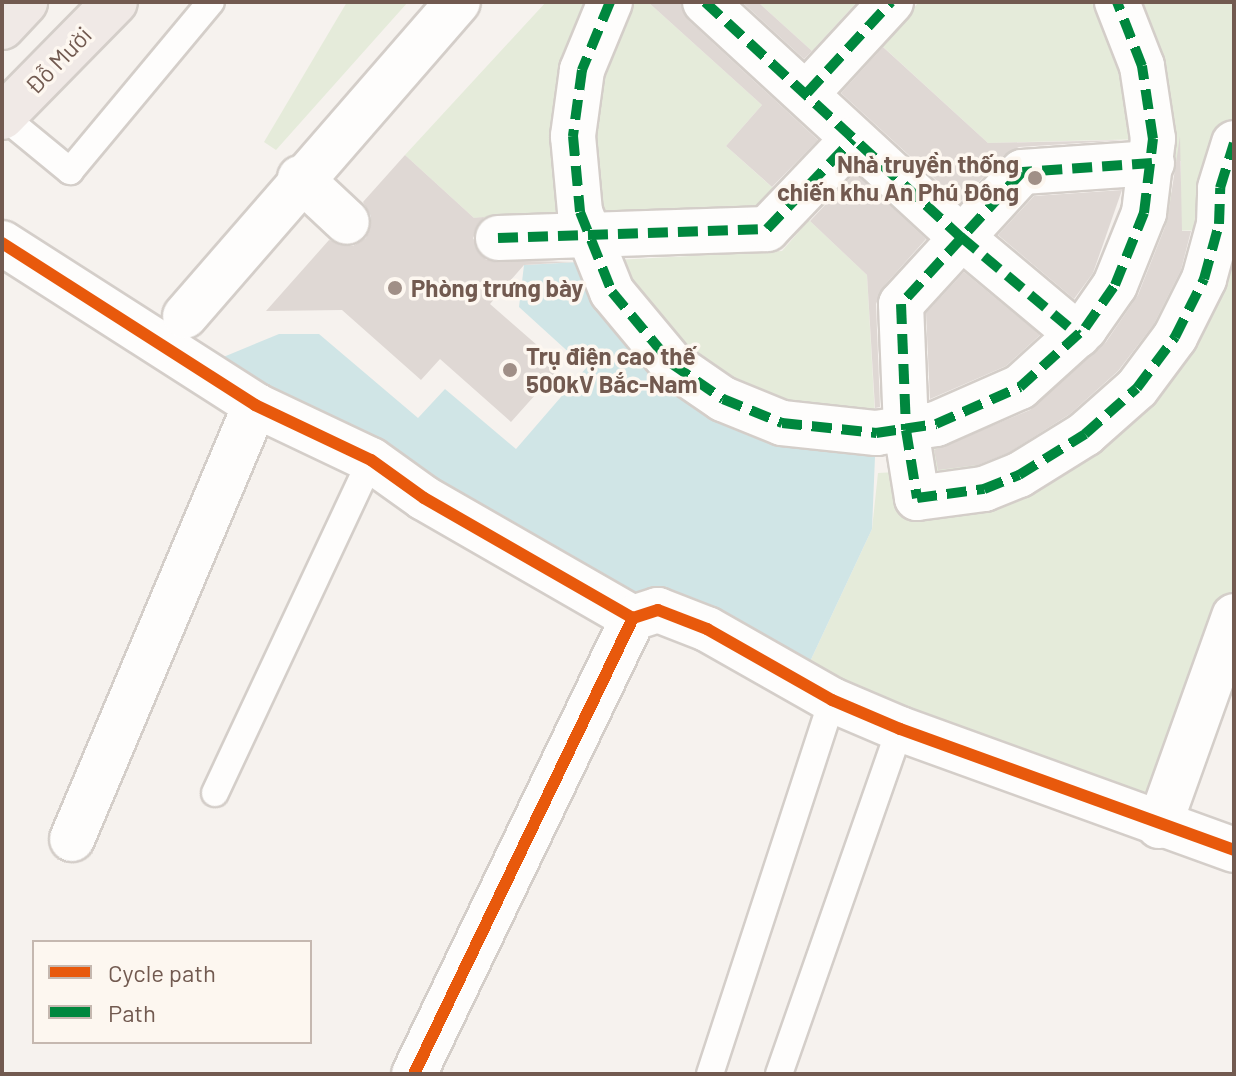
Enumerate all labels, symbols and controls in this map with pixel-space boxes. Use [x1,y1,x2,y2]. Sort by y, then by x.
street label: Đỗ Mười [19,20,97,100]
place label: Nhà truyền thống chiến khu An Phú Đông [777,150,1019,206]
marker: Nhà truyền thống chiến khu An Phú Đông [1026,169,1044,187]
place label: Phòng trưng bày [411,274,583,302]
marker: Phòng trưng bày [386,279,404,297]
place label: Trụ điện cao thế 500kV Bắc-Nam [526,342,697,398]
marker: Trụ điện cao thế 500kV Bắc-Nam [501,361,519,379]
legend [32,940,312,1044]
text: Cycle path [108,958,216,987]
text: Path [108,998,156,1027]

